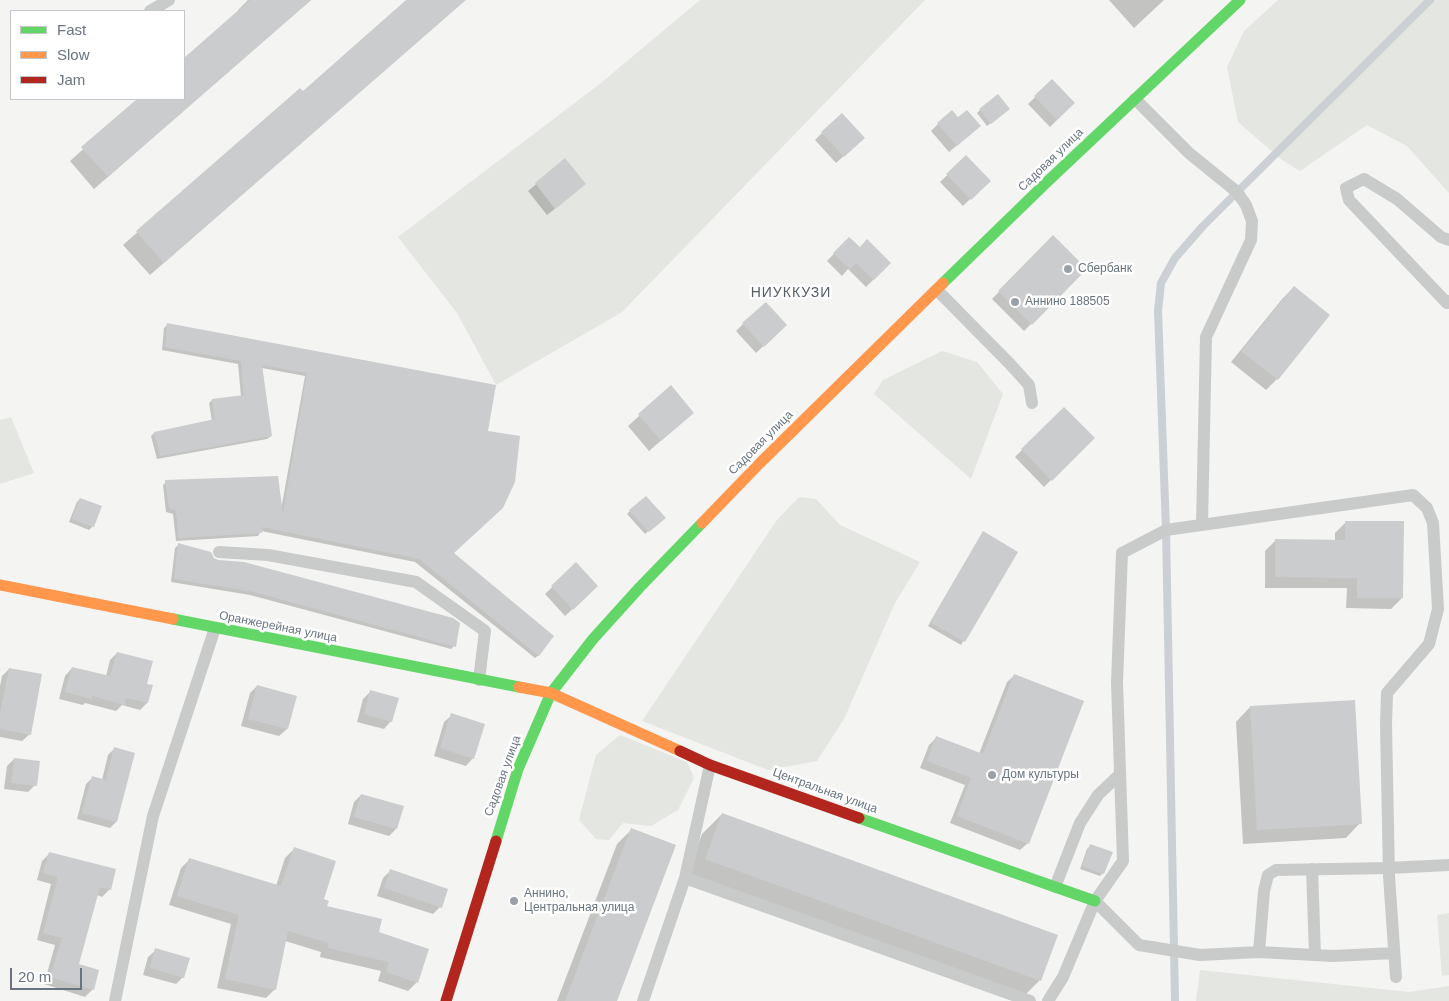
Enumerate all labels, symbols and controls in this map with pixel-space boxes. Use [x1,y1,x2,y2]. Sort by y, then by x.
legend [10,10,185,100]
text: Fast [57,21,86,38]
text: Slow [57,46,90,63]
text: Jam [57,71,85,88]
street label: Садовая улица [1015,125,1087,195]
place label: Сбербанк [1078,262,1132,276]
marker: Сбербанк [1062,263,1074,275]
district label: НИУККУЗИ [750,285,832,301]
place label: Аннино 188505 [1025,295,1110,309]
marker: Аннино 188505 [1009,296,1021,308]
street label: Садовая улица [726,408,796,478]
street label: Оранжерейная улица [218,608,338,646]
street label: Садовая улица [482,734,524,818]
street label: Центральная улица [771,765,879,817]
place label: Дом культуры [1002,768,1079,782]
marker: Дом культуры [986,769,998,781]
place label: Аннино, Центральная улица [524,887,634,915]
marker: Аннино, Центральная улица [508,895,520,907]
scale bar [12,958,85,990]
text: 20 m [18,968,51,985]

